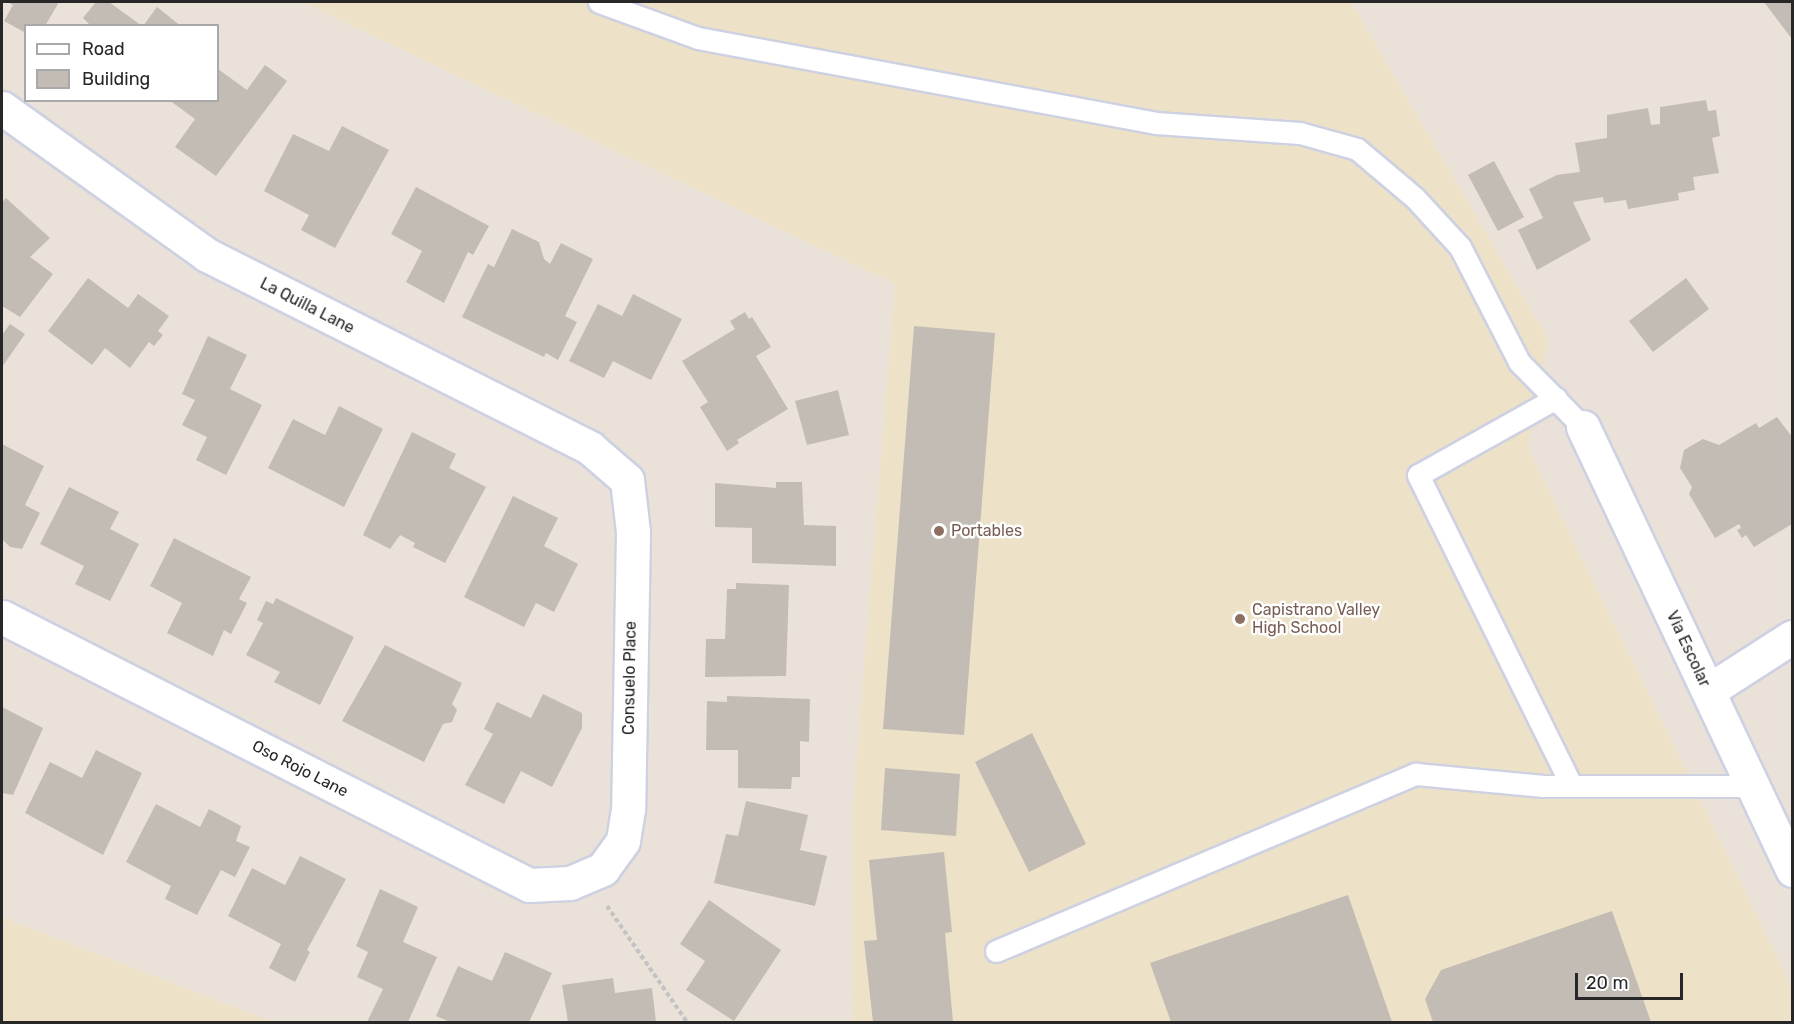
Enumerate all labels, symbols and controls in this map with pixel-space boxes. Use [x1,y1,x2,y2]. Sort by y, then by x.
legend [24,24,219,102]
text: Road [82,38,125,60]
text: Building [82,68,150,90]
street label: La Quilla Lane [257,274,357,338]
place label: Portables [951,521,1022,541]
marker: Portables [932,524,946,538]
place label: Capistrano Valley High School [1252,600,1381,638]
street label: Via Escolar [1662,608,1714,690]
marker: Capistrano Valley High School [1233,612,1247,626]
street label: Consuelo Place [619,621,641,735]
street label: Oso Rojo Lane [249,737,351,801]
scale bar [1578,961,1686,999]
text: 20 m [1586,972,1628,994]

